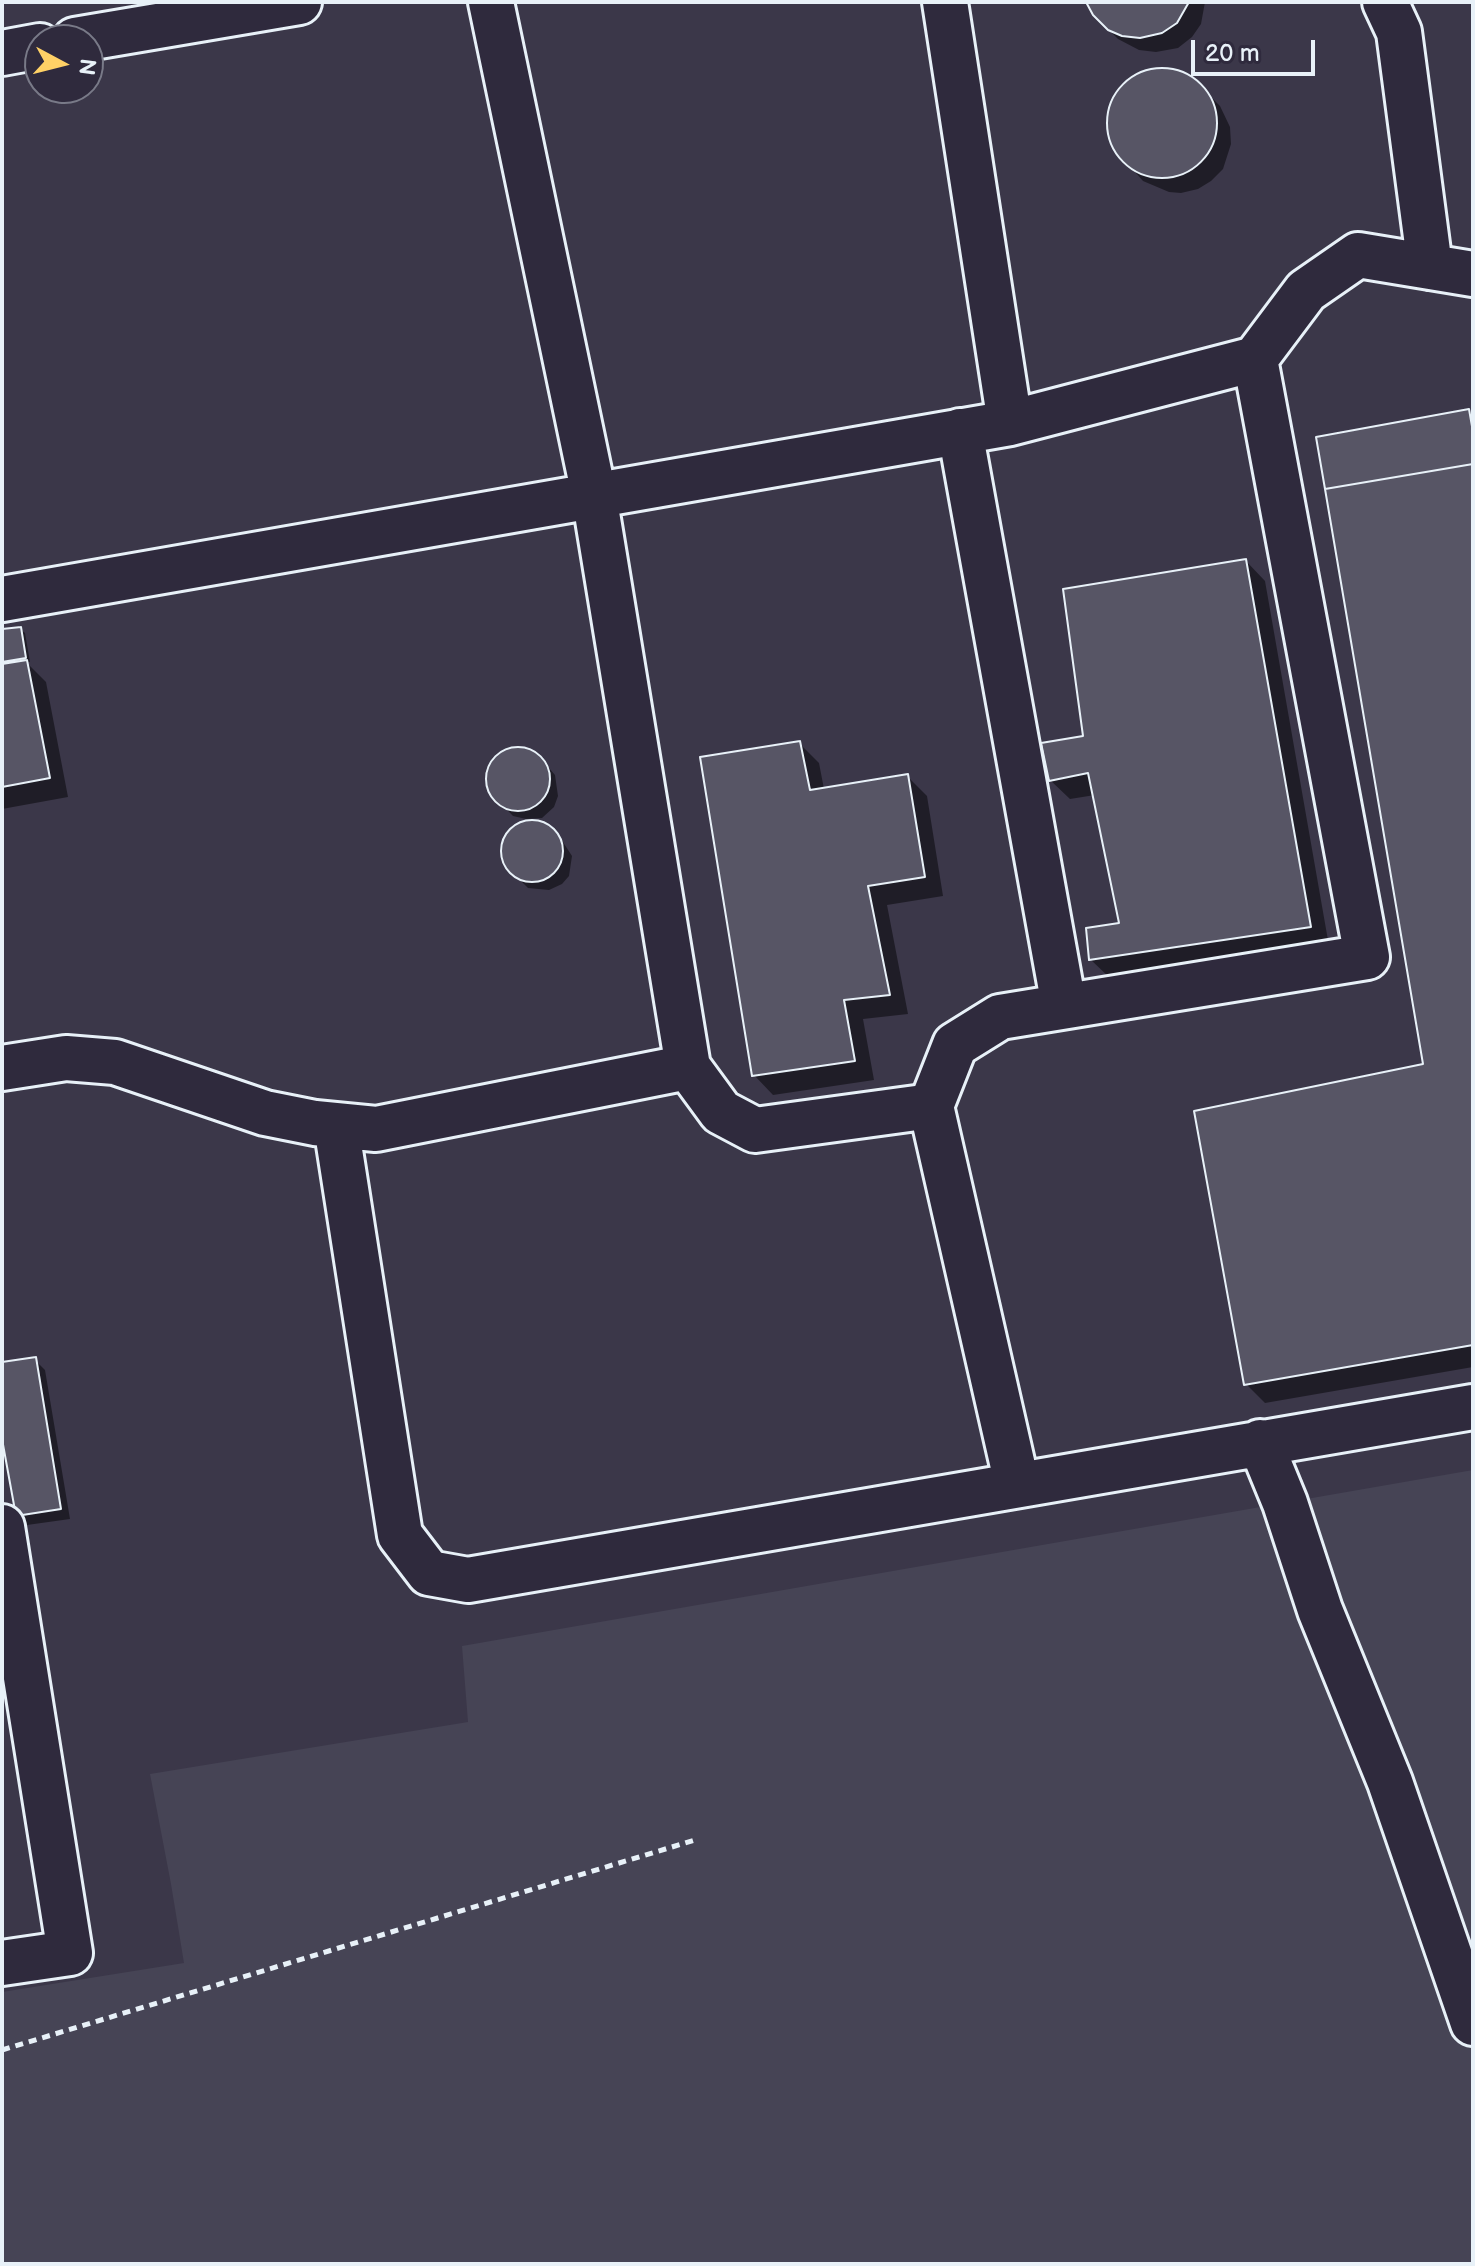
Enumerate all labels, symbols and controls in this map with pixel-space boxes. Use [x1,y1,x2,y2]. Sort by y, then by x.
north arrow [24,24,104,104]
scale bar [1195,24,1319,74]
text: 20 m [1205,39,1260,68]
text: N [72,57,101,77]

